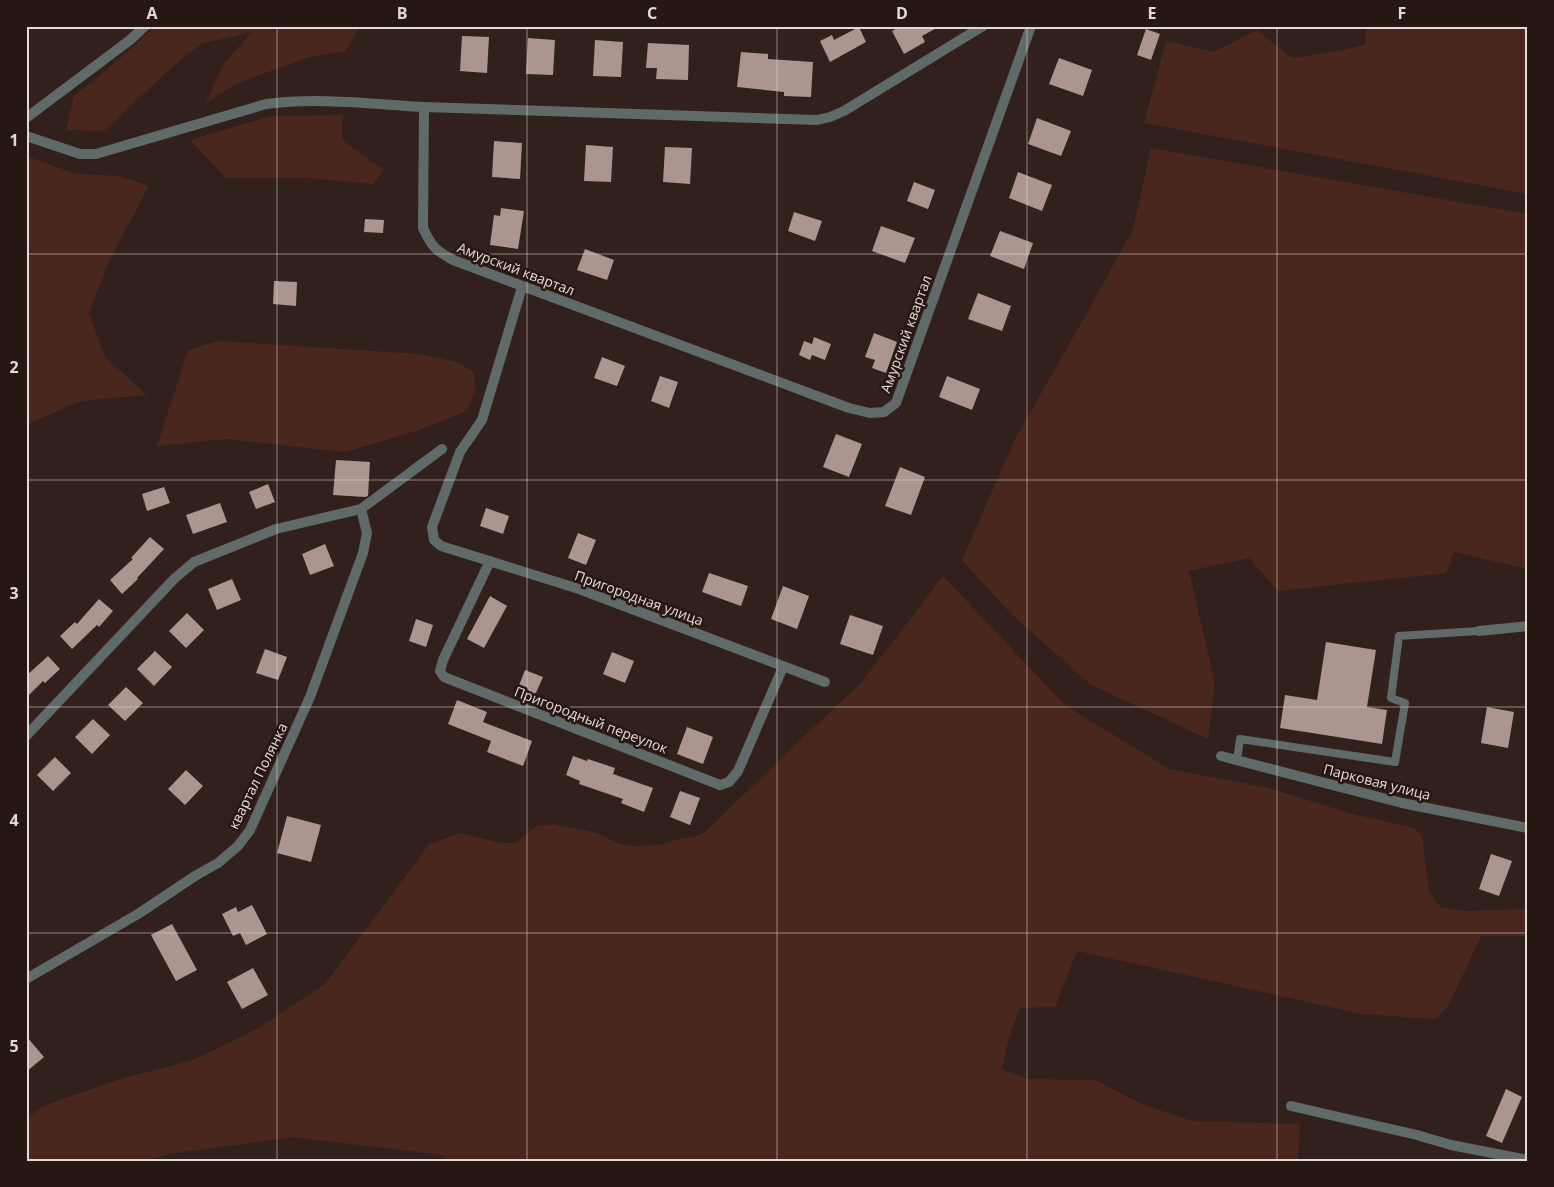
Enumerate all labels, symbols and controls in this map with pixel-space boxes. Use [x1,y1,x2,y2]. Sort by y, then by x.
text: A [146,2,158,24]
text: B [397,2,407,24]
text: C [647,2,657,24]
text: D [896,2,908,24]
text: E [1148,2,1157,24]
text: F [1398,2,1406,24]
text: 1 [9,129,19,151]
street label: Амурский квартал [455,237,578,300]
street label: Амурский квартал [875,272,936,395]
text: 2 [9,356,19,378]
street label: Пригородная улица [572,565,706,630]
text: 3 [9,582,19,604]
street label: Пригородный переулок [512,681,671,758]
street label: квартал Полянка [224,720,291,832]
street label: Парковая улица [1322,759,1433,804]
text: 4 [9,809,19,831]
text: 5 [9,1035,19,1057]

